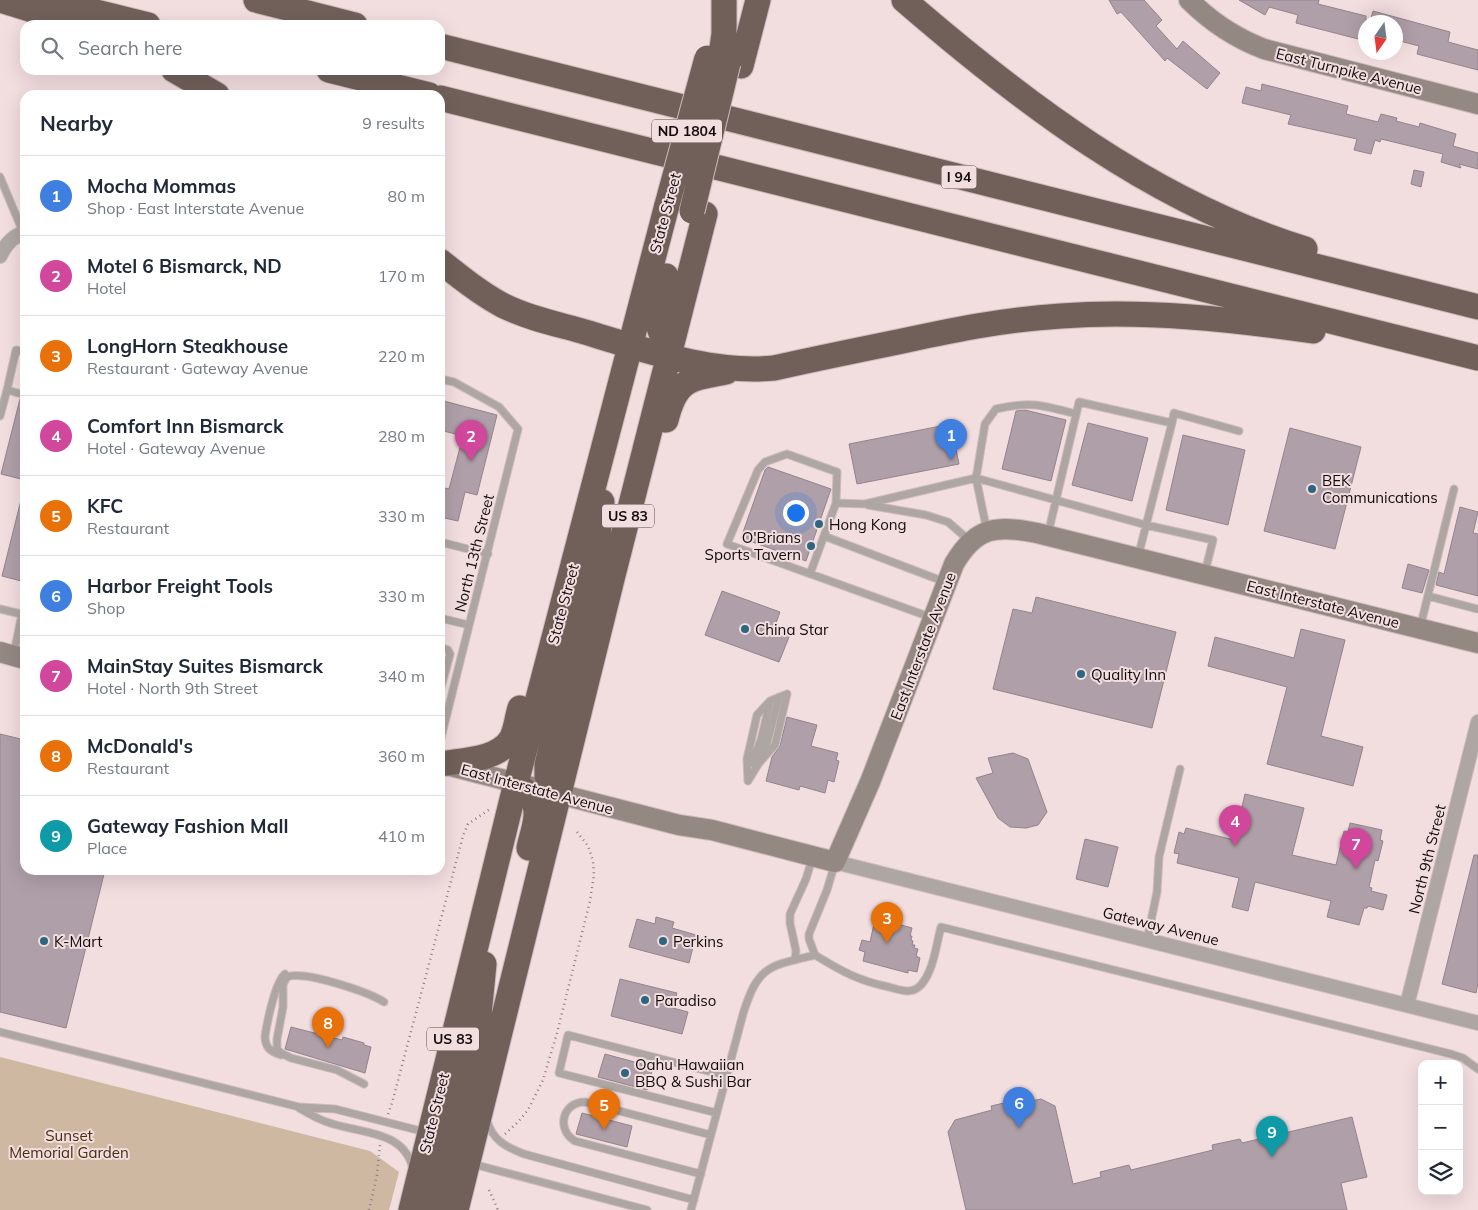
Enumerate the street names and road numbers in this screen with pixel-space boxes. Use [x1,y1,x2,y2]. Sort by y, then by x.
street label: East Turnpike Avenue [1274,44,1424,98]
road number: ND 1804 [652,120,722,142]
road number: I 94 [942,166,976,188]
street label: State Street [645,171,685,255]
street label: North 13th Street [450,492,498,614]
road number: US 83 [602,504,654,528]
street label: State Street [543,562,583,646]
street label: East Interstate Avenue [886,569,960,723]
street label: East Interstate Avenue [1245,576,1401,632]
street label: East Interstate Avenue [459,760,615,818]
street label: North 9th Street [1404,802,1450,916]
street label: Gateway Avenue [1101,902,1221,950]
road number: US 83 [427,1028,479,1050]
street label: State Street [415,1071,453,1155]

